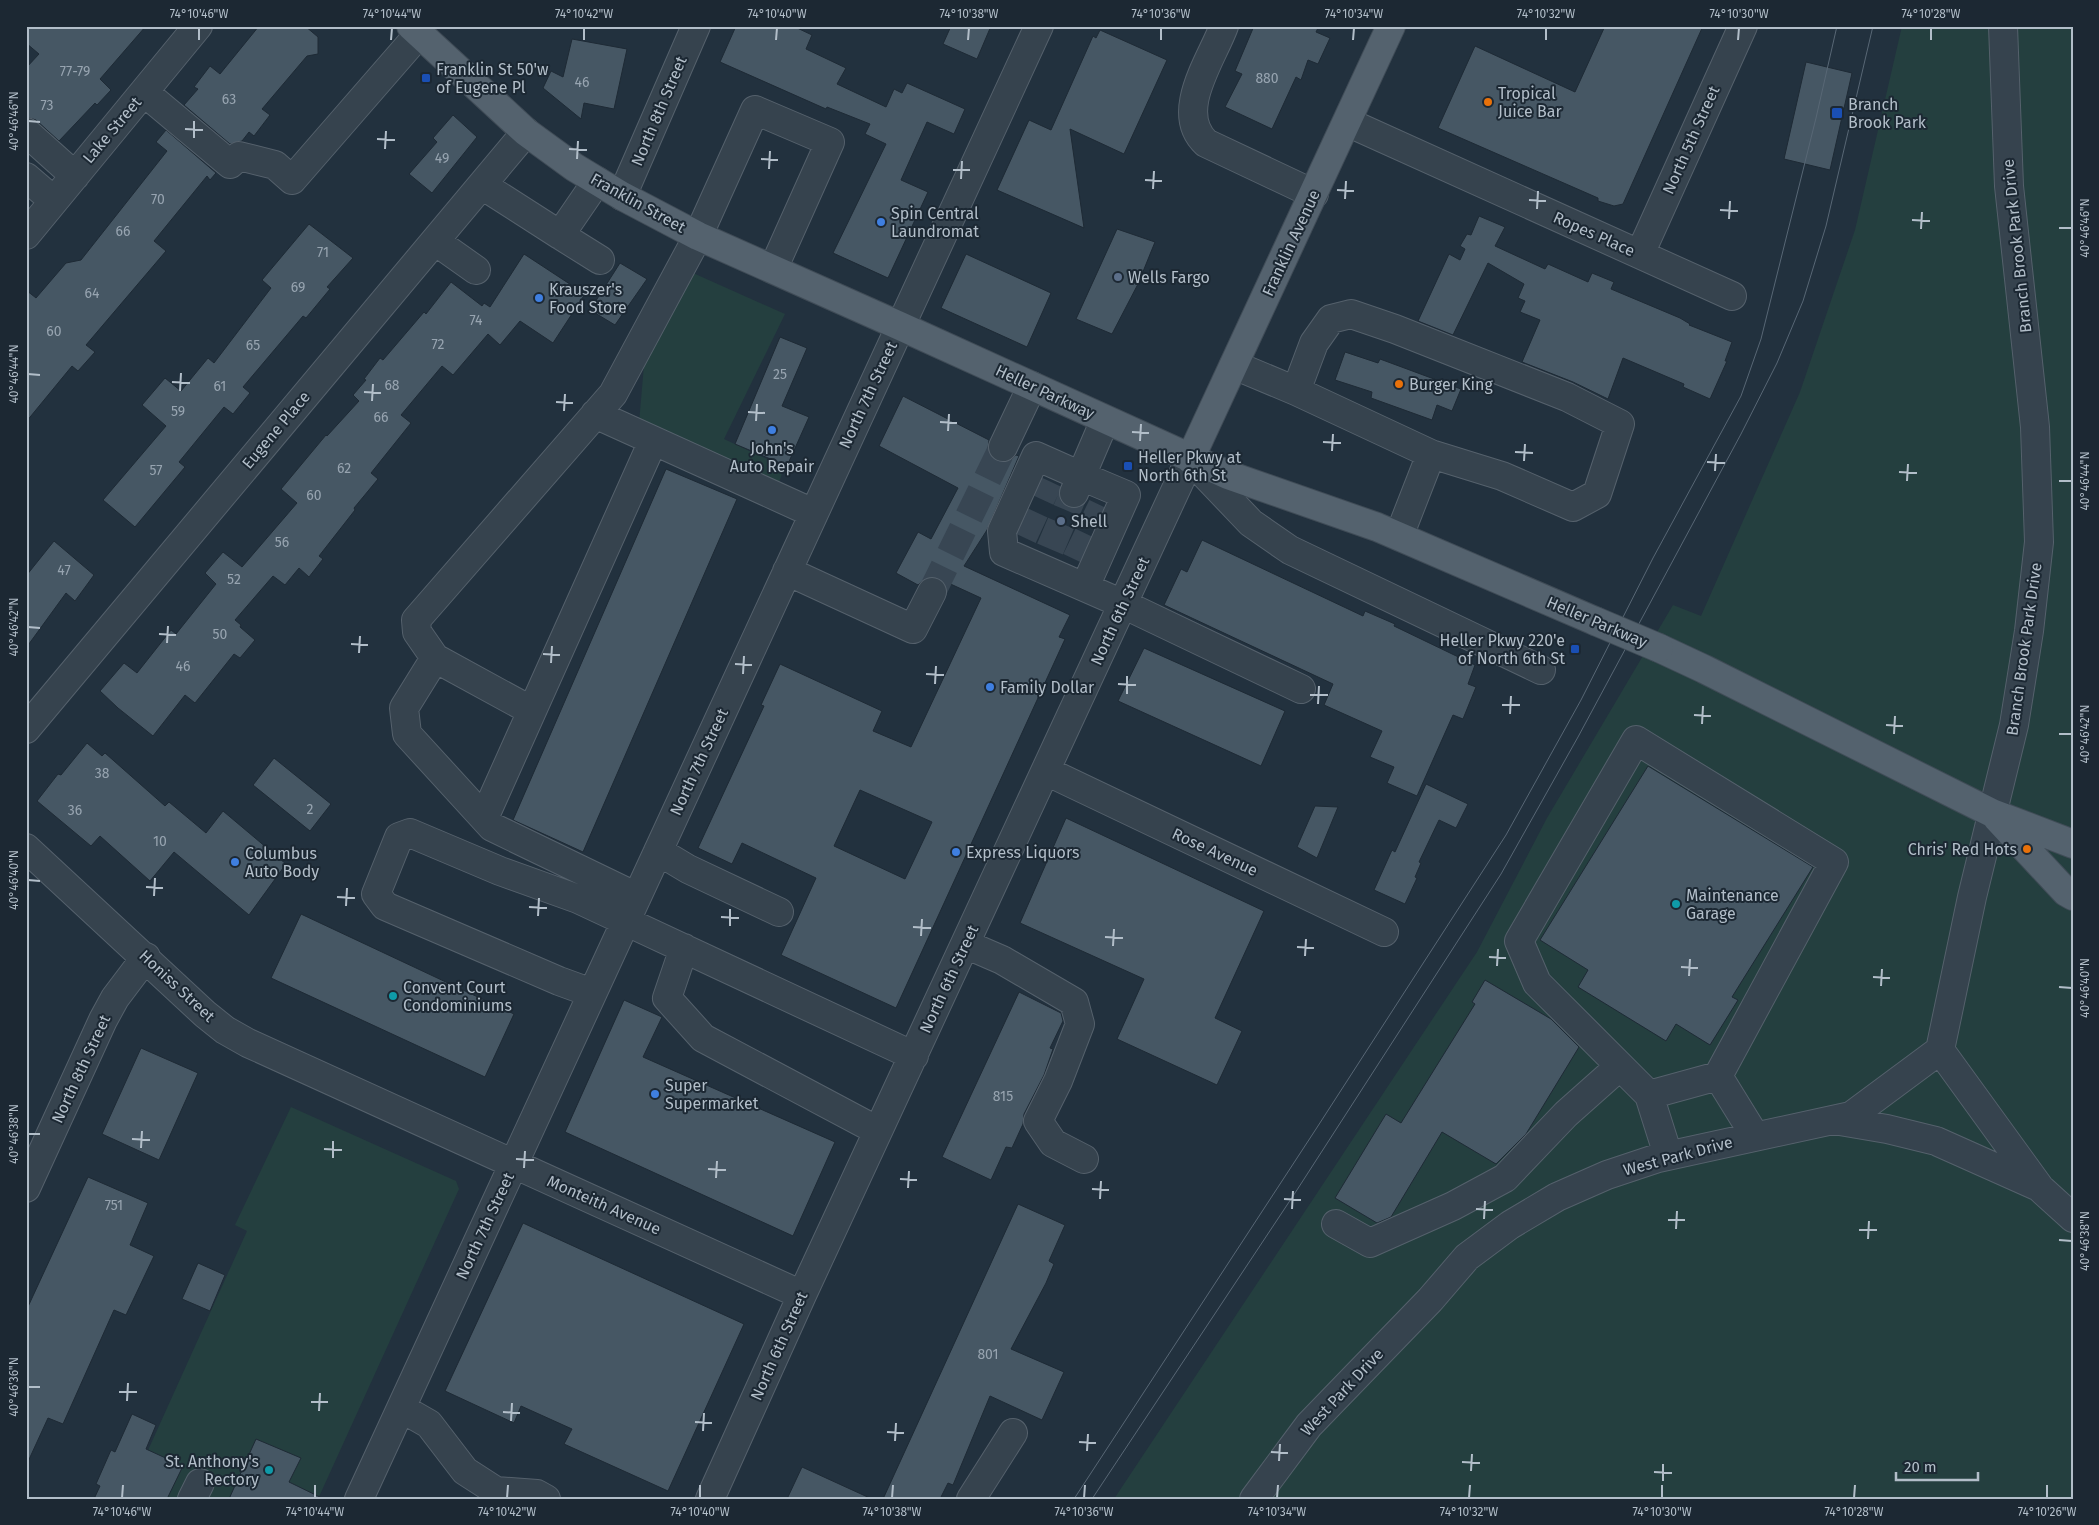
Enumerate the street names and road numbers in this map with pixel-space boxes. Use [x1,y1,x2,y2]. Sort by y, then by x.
street label: North 8th Street [627,53,691,169]
street label: North 5th Street [1659,83,1723,197]
street label: Lake Street [79,93,145,167]
street label: Branch Brook Park Drive [1998,158,2036,334]
street label: Franklin Street [587,169,689,237]
street label: Franklin Avenue [1258,187,1324,299]
street label: Ropes Place [1550,208,1638,260]
street label: North 7th Street [835,338,901,451]
street label: Heller Parkway [992,361,1098,423]
street label: Eugene Place [238,387,314,473]
street label: North 6th Street [1087,554,1153,668]
street label: Branch Brook Park Drive [2002,561,2046,737]
street label: Heller Parkway [1544,592,1650,652]
street label: North 7th Street [666,705,732,818]
street label: Rose Avenue [1169,824,1261,880]
street label: North 6th Street [916,922,982,1036]
street label: Honiss Street [135,946,219,1026]
street label: North 8th Street [48,1012,115,1126]
street label: West Park Drive [1621,1132,1735,1180]
street label: North 7th Street [452,1169,518,1282]
street label: Monteith Avenue [544,1171,664,1239]
street label: North 6th Street [746,1288,812,1403]
street label: West Park Drive [1297,1344,1387,1440]

